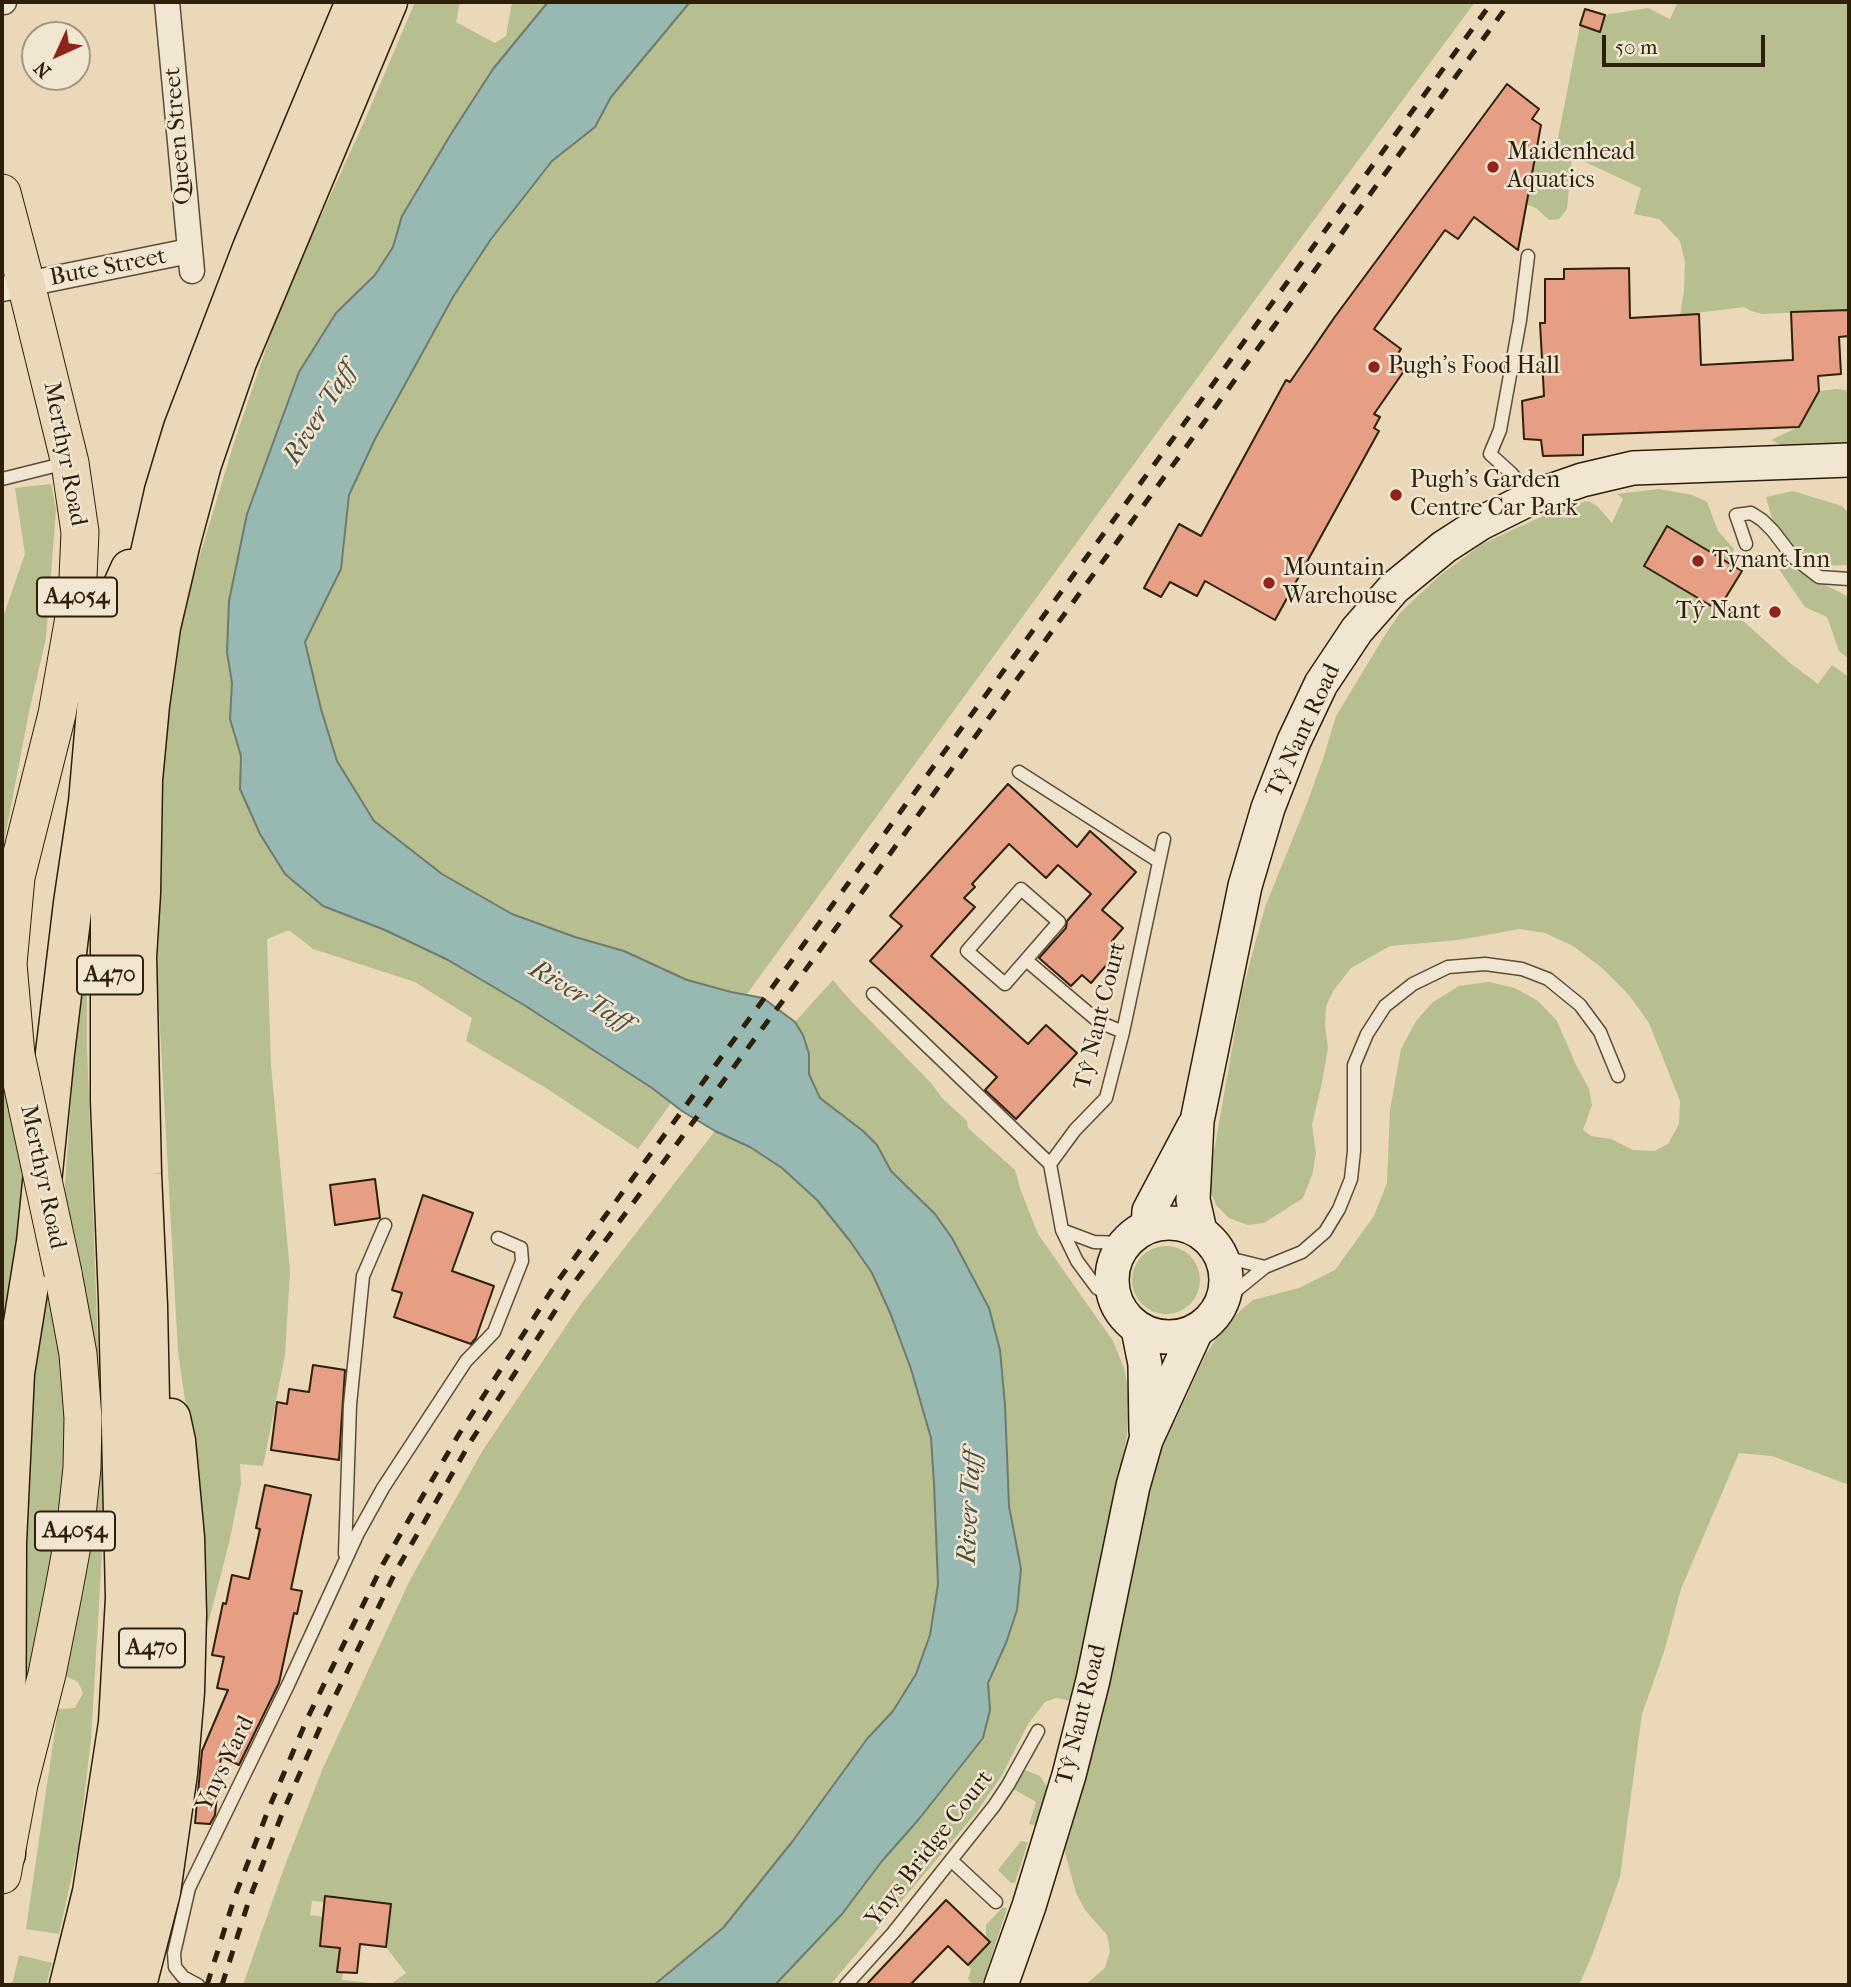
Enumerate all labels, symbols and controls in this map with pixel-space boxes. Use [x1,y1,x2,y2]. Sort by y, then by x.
north arrow [21,21,91,91]
scale bar [1606,21,1769,65]
text: 50 m [1615,35,1658,59]
text: N [30,57,55,82]
street label: Queen Street [159,66,199,206]
place label: Maidenhead Aquatics [1507,139,1635,195]
marker: Maidenhead Aquatics [1485,159,1501,175]
street label: Bute Street [47,243,169,293]
place label: Pugh's Food Hall [1388,353,1560,381]
water label: River Taff [278,357,364,471]
marker: Pugh's Food Hall [1366,359,1382,375]
street label: Merthyr Road [36,379,92,529]
place label: Pugh's Garden Centre Car Park [1410,467,1578,523]
marker: Pugh's Garden Centre Car Park [1388,487,1404,503]
place label: Tynant Inn [1712,547,1830,575]
marker: Tynant Inn [1690,553,1706,569]
place label: Mountain Warehouse [1283,555,1397,611]
marker: Mountain Warehouse [1261,575,1277,591]
road number: A4054 [37,578,117,617]
place label: Tŷ Nant [1676,598,1761,626]
marker: Tŷ Nant [1767,604,1783,620]
street label: Tŷ Nant Road [1261,660,1347,802]
street label: Tŷ Nant Court [1069,939,1133,1093]
water label: River Taff [523,954,637,1040]
road number: A470 [77,956,143,994]
street label: Merthyr Road [13,1102,71,1252]
water label: River Taff [952,1449,990,1565]
road number: A4054 [35,1512,115,1550]
road number: A470 [119,1628,185,1667]
street label: Tŷ Nant Road [1051,1642,1113,1788]
street label: Ynys Yard [191,1712,261,1816]
street label: Ynys Bridge Court [860,1765,1000,1933]

